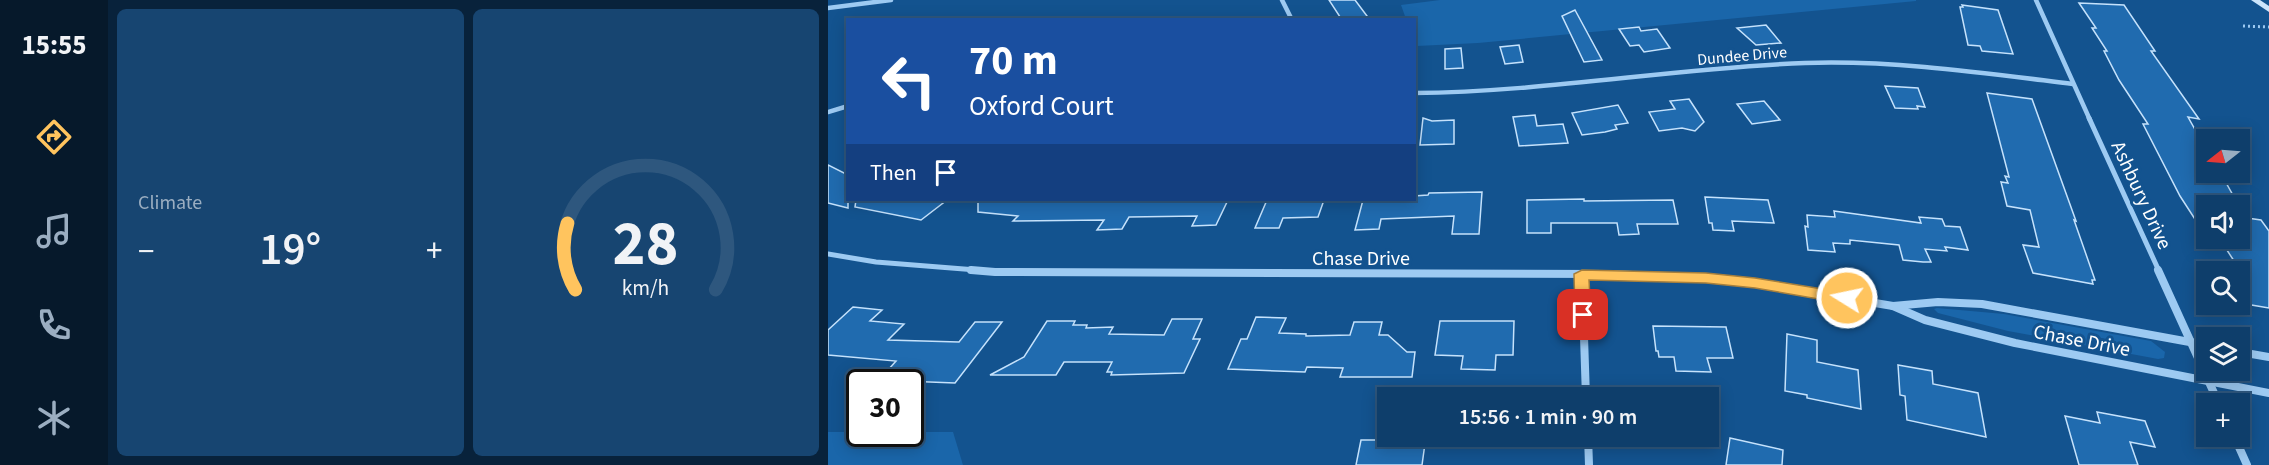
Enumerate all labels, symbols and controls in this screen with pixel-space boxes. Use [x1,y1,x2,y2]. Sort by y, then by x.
text: 15:55 [21,26,87,65]
text: 70 m [969,31,1058,91]
street label: Dundee Drive [1696,41,1788,71]
icon: left [870,42,948,120]
text: Oxford Court [969,87,1114,126]
icon: directions [33,116,75,158]
north arrow [2196,129,2250,183]
map controls [2196,129,2250,447]
street label: Ashbury Drive [2104,137,2178,254]
icon: arrive [929,156,962,189]
text: Then [870,157,917,189]
text: Climate [138,189,202,217]
button: sound [2196,195,2250,249]
text: 28 [613,200,679,289]
icon: music [33,210,75,252]
text: 19° [259,218,321,282]
text: − [138,228,154,275]
text: + [426,228,443,275]
street label: Chase Drive [1312,245,1410,273]
button: search [2196,261,2250,315]
position arrow [1815,266,1879,330]
text: km/h [622,273,670,304]
pin [1557,289,1608,340]
icon: arrive [1566,298,1599,331]
icon: phone [33,304,75,346]
street label: Chase Drive [2031,318,2133,364]
button: layers [2196,327,2250,381]
speed limit sign: 30 [846,369,924,447]
button: + [2196,393,2250,447]
icon: climate [33,397,75,439]
text: 15:56 · 1 min · 90 m [1459,401,1637,433]

